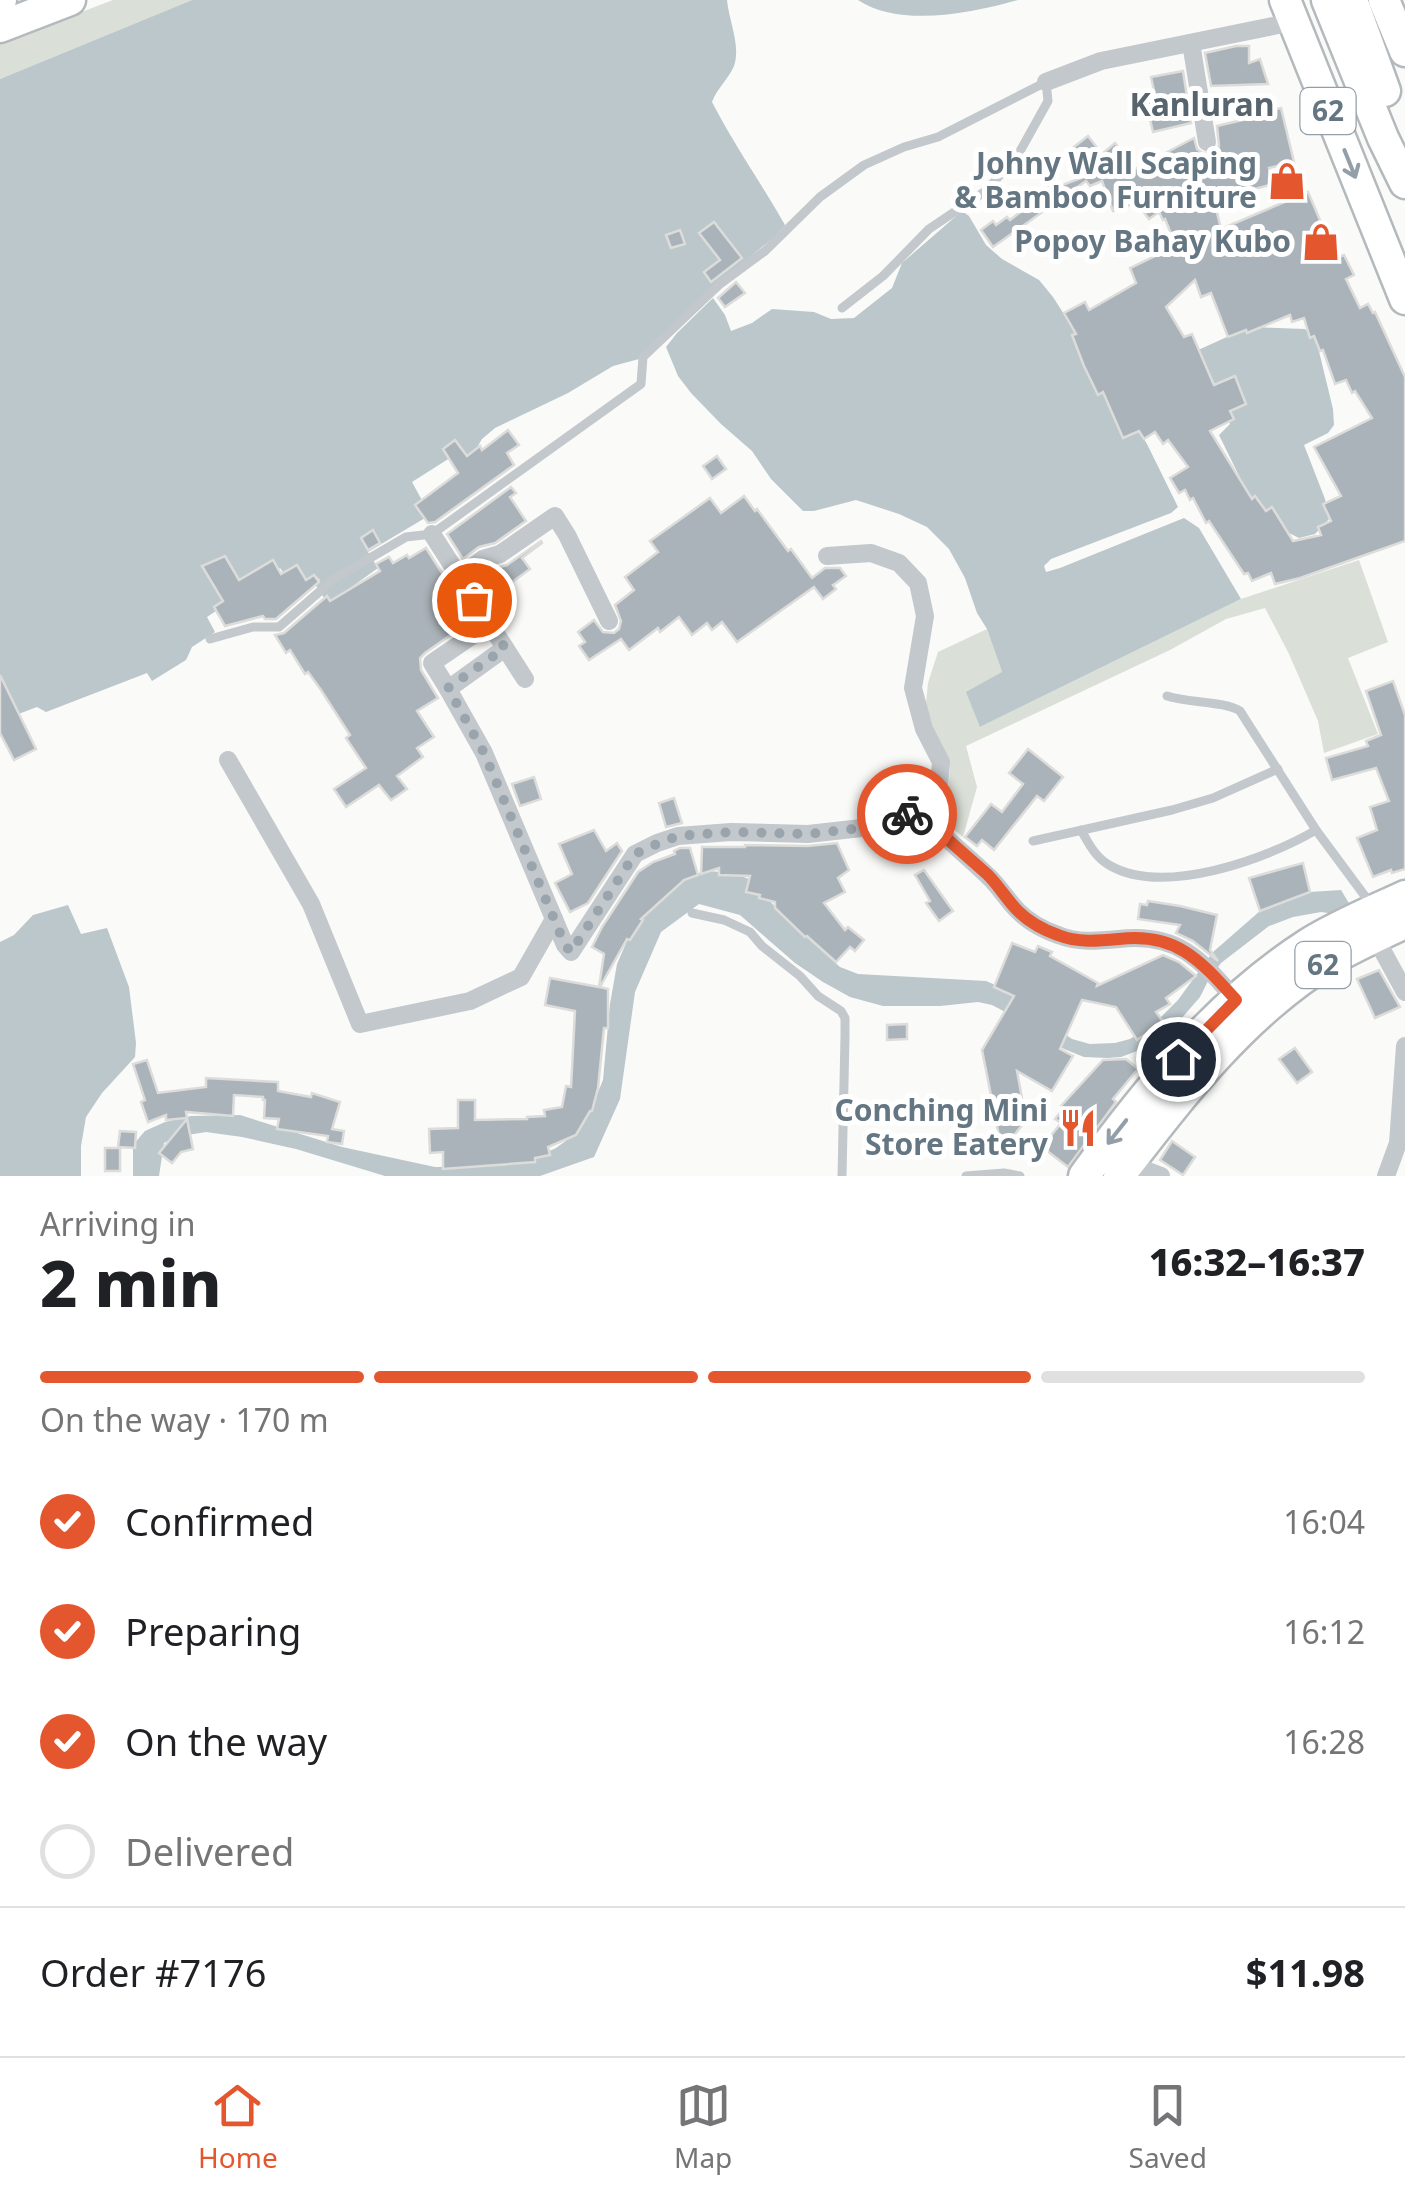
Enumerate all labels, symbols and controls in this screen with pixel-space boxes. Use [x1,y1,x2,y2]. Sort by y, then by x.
district label: Kanluran [1129,82,1275,125]
road number: 62 [1300,88,1356,134]
place label: Johny Wall Scaping & Bamboo Furniture [954,142,1257,217]
one-way arrow [1342,149,1360,179]
shop icon: Johny Wall Scaping & Bamboo Furniture [1266,160,1308,202]
place label: Popoy Bahay Kubo [1014,220,1291,261]
shop icon: Popoy Bahay Kubo [1300,221,1342,263]
pin [432,558,517,643]
icon: bag [447,573,502,628]
courier [857,764,957,864]
icon: bike [880,787,935,842]
road number: 62 [1296,942,1350,988]
pin [1136,1017,1221,1102]
icon: home [1151,1032,1206,1087]
place label: Conching Mini Store Eatery [835,1089,1049,1164]
restaurant icon: Conching Mini Store Eatery [1057,1107,1099,1149]
one-way arrow [1107,1118,1128,1145]
text: Arriving in [40,1202,195,1245]
text: 16:32–16:37 [1149,1235,1365,1287]
text: 2 min [40,1238,222,1326]
text: On the way · 170 m [40,1398,329,1441]
icon: check [40,1494,95,1549]
text: Confirmed [125,1495,314,1547]
text: 16:04 [1283,1500,1365,1543]
icon: check [40,1604,95,1659]
text: Preparing [125,1605,301,1657]
text: 16:12 [1283,1610,1365,1653]
icon: check [40,1714,95,1769]
text: On the way [125,1715,327,1767]
text: 16:28 [1283,1720,1365,1763]
text: Delivered [125,1825,294,1877]
text: Order #7176 [40,1946,266,1998]
text: $11.98 [1246,1946,1365,1998]
tab: Home [198,2078,278,2176]
tab: Map [674,2078,732,2176]
tab: Saved [1129,2078,1207,2176]

